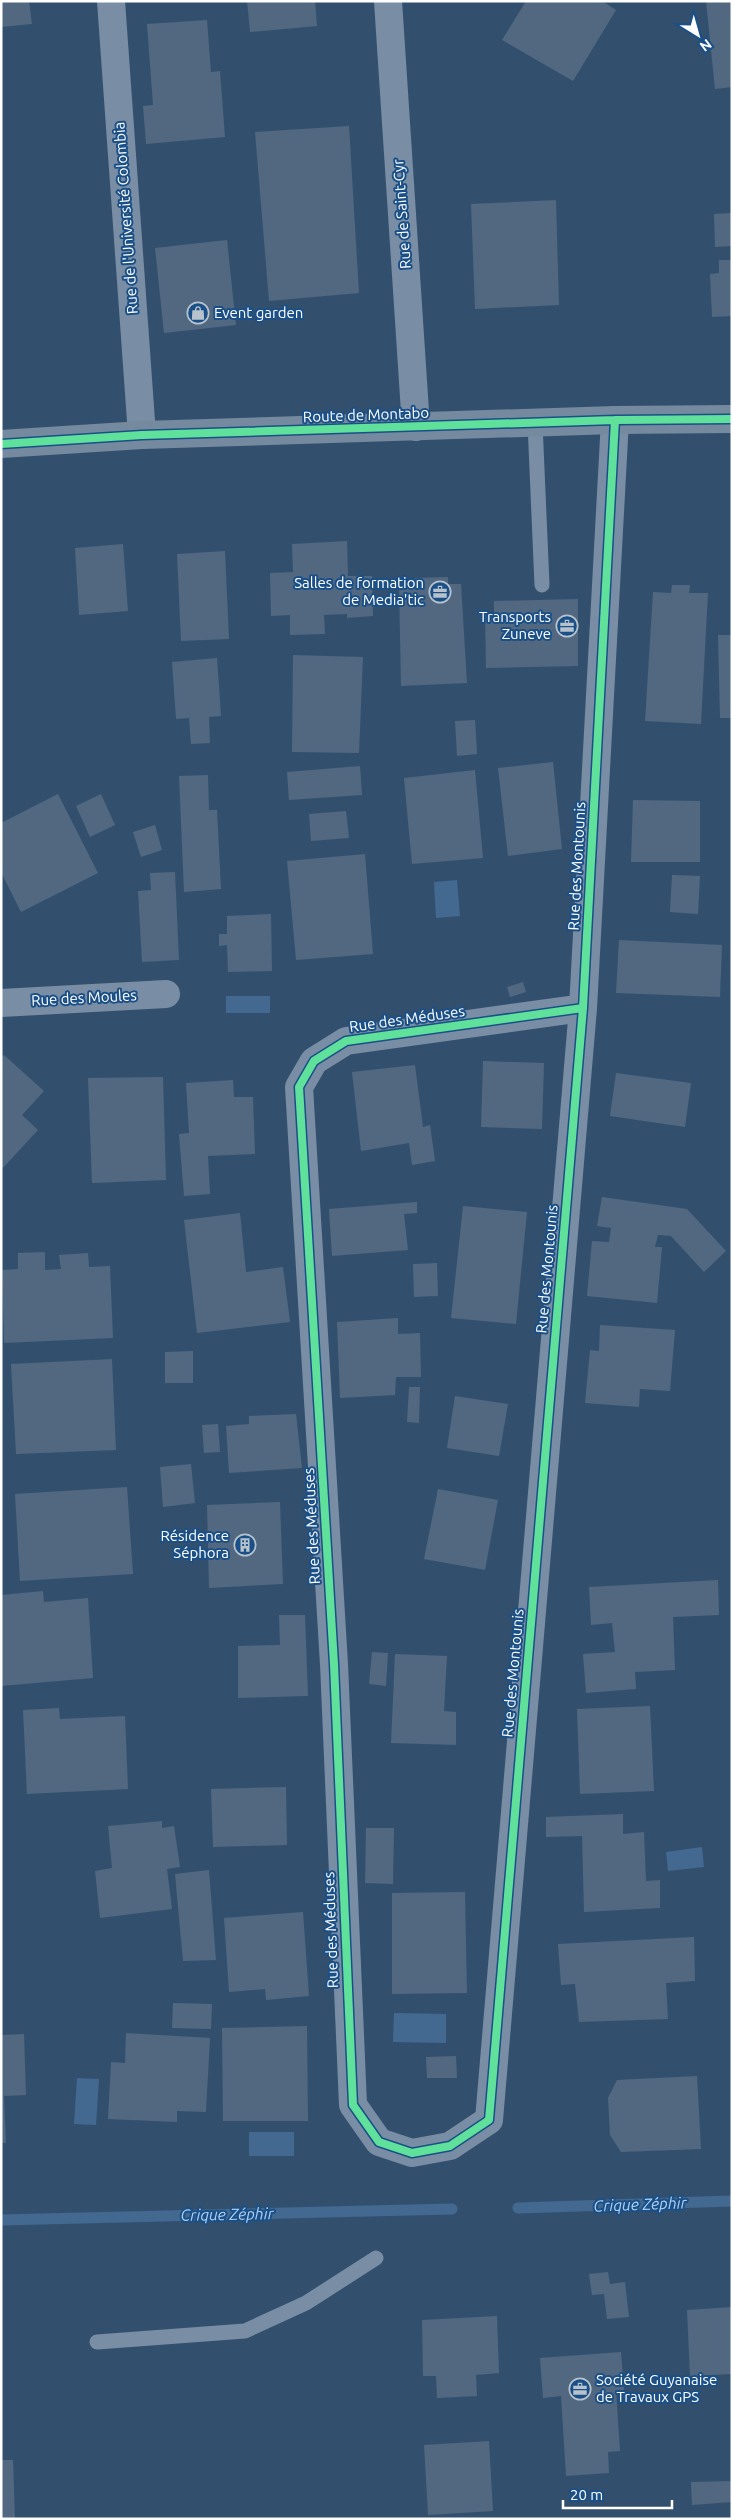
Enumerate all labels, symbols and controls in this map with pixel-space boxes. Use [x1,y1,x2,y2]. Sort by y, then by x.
north arrow [673,10,723,60]
text: N [697,36,715,55]
street label: Rue de l'Université Colombia [110,121,141,315]
street label: Rue de Saint-Cyr [389,158,414,269]
shop icon: Event garden [186,301,210,325]
place label: Event garden [214,304,303,321]
street label: Route de Montabo [303,404,429,425]
place label: Salles de formation de Media'tic [294,574,424,608]
office icon: Salles de formation de Media'tic [428,580,452,604]
place label: Transports Zuneve [479,608,551,642]
office icon: Transports Zuneve [555,614,579,638]
street label: Rue des Montounis [565,801,588,931]
street label: Rue des Moules [31,986,137,1009]
street label: Rue des Méduses [348,1002,466,1035]
street label: Rue des Montounis [532,1204,561,1334]
street label: Rue des Méduses [300,1467,323,1585]
place label: Résidence Séphora [160,1527,229,1561]
building icon: Résidence Séphora [233,1533,257,1557]
street label: Rue des Montounis [498,1608,527,1738]
street label: Rue des Méduses [320,1871,341,1989]
water label: Crique Zéphir [593,2193,688,2215]
water label: Crique Zéphir [180,2204,275,2224]
place label: Société Guyanaise de Travaux GPS [596,2371,717,2405]
office icon: Société Guyanaise de Travaux GPS [568,2377,592,2401]
scale bar [563,2478,672,2510]
text: 20 m [570,2486,603,2503]

